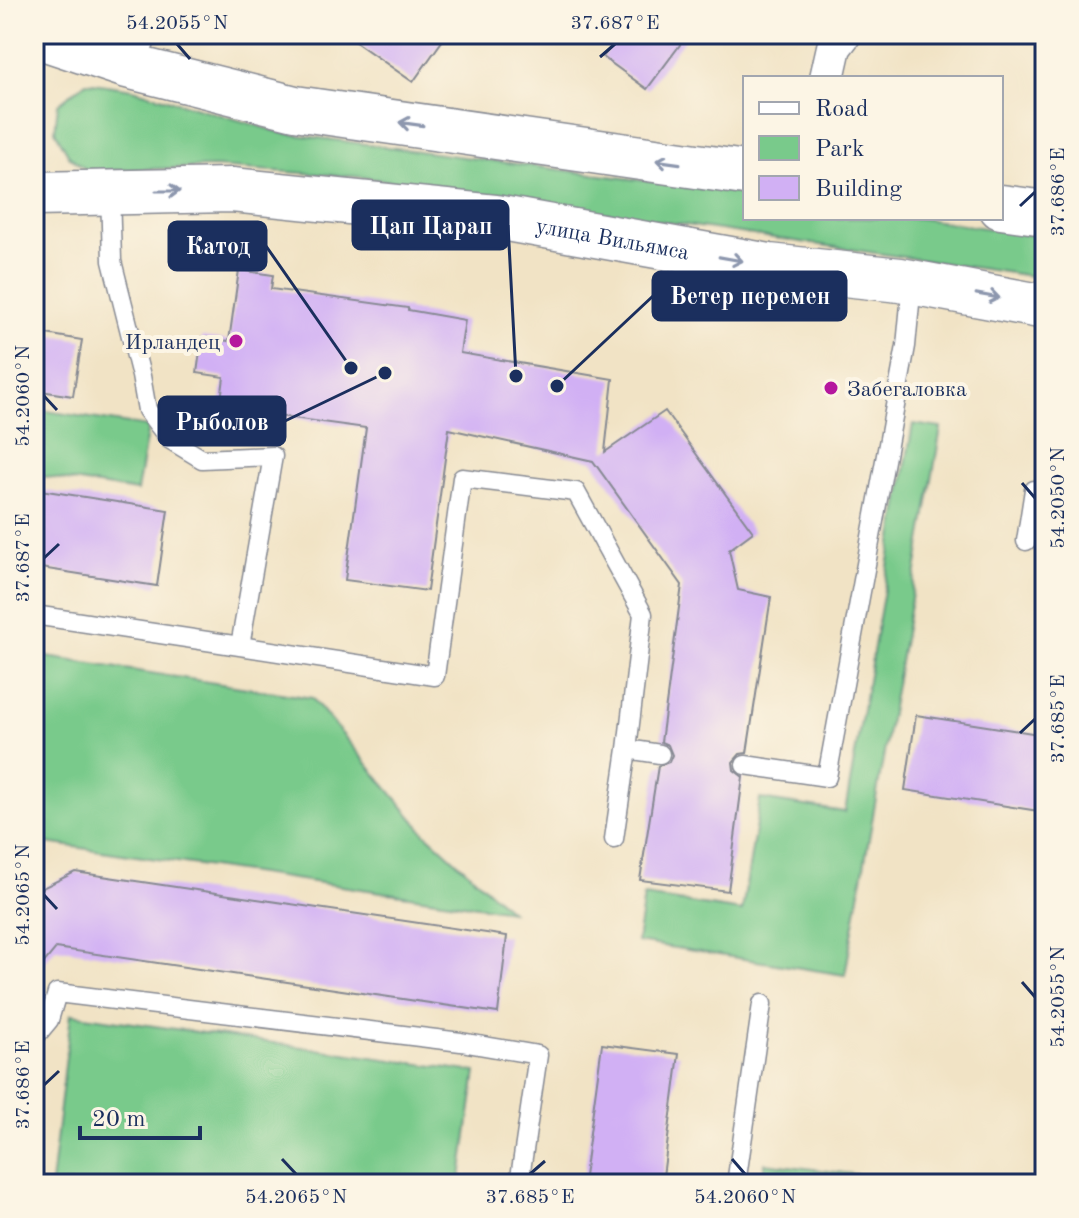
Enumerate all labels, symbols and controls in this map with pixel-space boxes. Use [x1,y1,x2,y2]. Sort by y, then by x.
text: 54.2055°N [126,14,228,34]
text: 37.687°E [571,14,660,34]
legend [743,76,1003,220]
text: Road [815,98,868,122]
one-way arrow [398,116,424,131]
text: Park [815,138,864,162]
text: 37.686°E [1049,148,1069,237]
one-way arrow [656,154,681,169]
text: Building [815,178,902,202]
one-way arrow [154,183,181,199]
callout: Цап Царап [353,201,508,249]
text: Цап Царап [369,216,493,240]
street label: улица Вильямса [534,216,691,265]
callout: Катод [169,222,266,270]
text: Катод [186,236,251,260]
one-way arrow [718,253,743,268]
callout: Ветер перемен [653,272,846,320]
text: Ветер перемен [670,286,830,310]
one-way arrow [975,290,1000,305]
place label: Ирландец [125,332,220,354]
marker: Ирландец [227,332,245,350]
text: 54.2060°N [14,345,34,447]
marker: Забегаловка [822,379,840,397]
place label: Забегаловка [847,379,967,401]
callout: Рыболов [159,397,285,445]
text: Рыболов [175,412,269,436]
text: 54.2050°N [1049,447,1069,549]
text: 37.687°E [14,514,34,603]
text: 37.685°E [1049,675,1069,764]
text: 54.2065°N [14,844,34,946]
text: 54.2055°N [1049,946,1069,1048]
text: 37.686°E [14,1041,34,1130]
scale bar [80,1090,200,1140]
text: 20 m [92,1108,146,1132]
text: 54.2065°N [245,1188,347,1208]
text: 37.685°E [486,1188,575,1208]
text: 54.2060°N [694,1188,796,1208]

